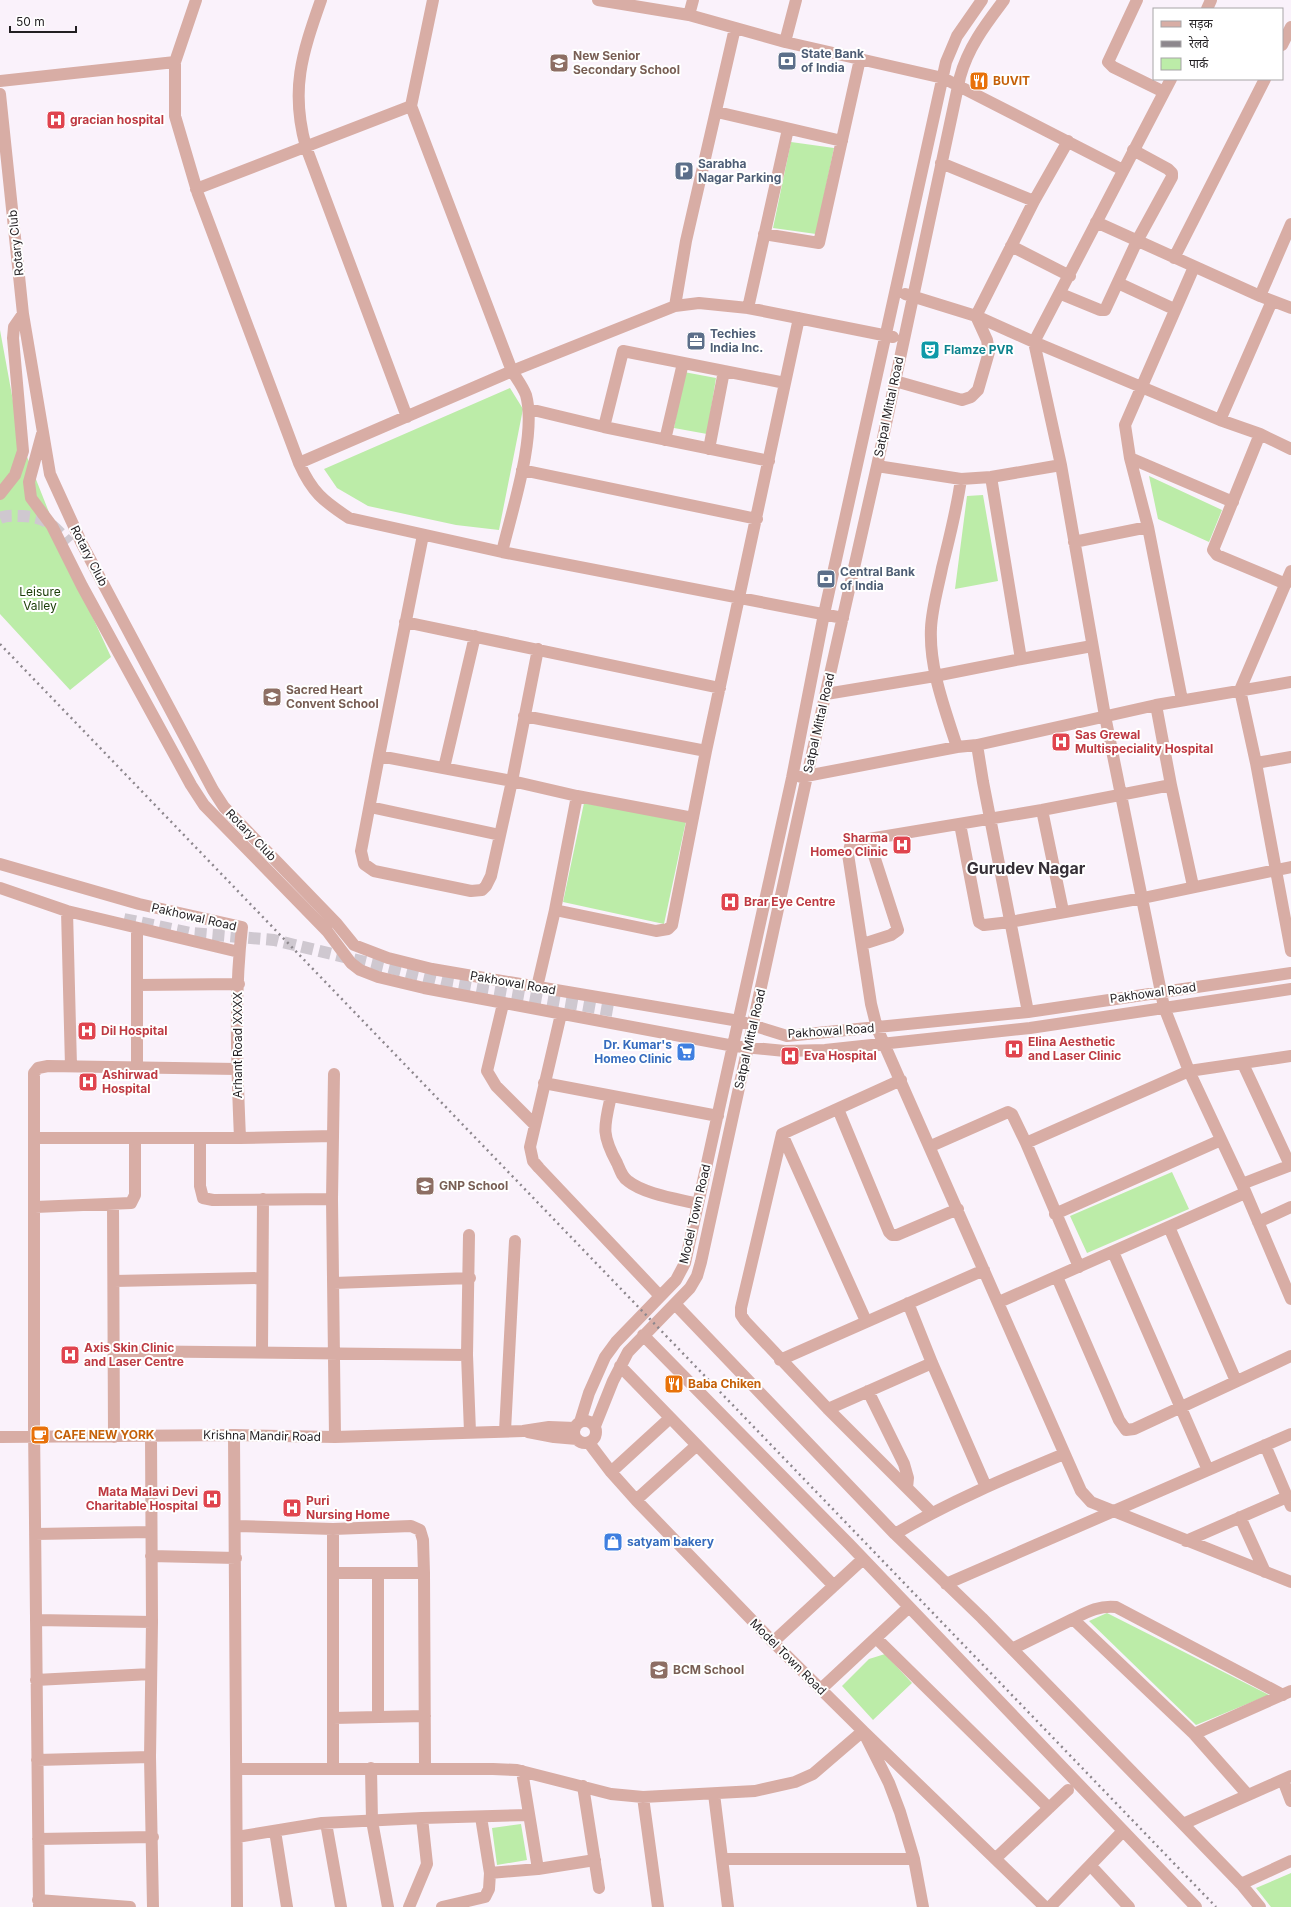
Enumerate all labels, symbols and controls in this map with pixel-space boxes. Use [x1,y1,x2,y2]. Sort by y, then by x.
scale bar [10,8,76,34]
legend [1153,8,1283,80]
text: 50 m [16,14,45,29]
text: सड़क [1189,16,1214,31]
text: रेलवे [1189,36,1209,51]
place label: State Bank of India [801,46,864,75]
place label: New Senior Secondary School [573,48,680,77]
bank icon: State Bank of India [776,50,798,72]
school or university icon: New Senior Secondary School [548,52,570,74]
text: पार्क [1189,56,1209,71]
restaurant icon: BUVIT [968,70,990,92]
place label: BUVIT [993,73,1030,88]
hospital icon: gracian hospital [45,109,67,131]
place label: gracian hospital [70,112,164,127]
place label: Sarabha Nagar Parking [698,156,781,185]
parking icon: Sarabha Nagar Parking [673,160,695,182]
street label: Rotary Club [5,209,26,277]
place label: Techies India Inc. [710,326,763,355]
office icon: Techies India Inc. [685,330,707,352]
theatre icon: Flamze PVR [919,339,941,361]
place label: Flamze PVR [944,342,1014,357]
street label: Satpal Mittal Road [871,355,906,458]
street label: Rotary Club [68,523,111,589]
place label: Central Bank of India [840,564,915,593]
bank icon: Central Bank of India [815,568,837,590]
park label: Leisure Valley [19,584,61,613]
street label: Satpal Mittal Road [800,671,837,774]
place label: Sacred Heart Convent School [286,682,379,711]
school or university icon: Sacred Heart Convent School [261,686,283,708]
place label: Sas Grewal Multispeciality Hospital [1075,727,1213,756]
hospital icon: Sas Grewal Multispeciality Hospital [1050,731,1072,753]
street label: Rotary Club [223,806,280,864]
place label: Sharma Homeo Clinic [810,830,888,859]
hospital icon: Sharma Homeo Clinic [891,834,913,856]
district label: Gurudev Nagar [967,858,1086,878]
hospital icon: Brar Eye Centre [719,891,741,913]
place label: Brar Eye Centre [744,894,835,909]
street label: Pakhowal Road [150,899,238,934]
street label: Pakhowal Road [469,968,557,997]
street label: Pakhowal Road [1109,979,1197,1006]
street label: Satpal Mittal Road [731,987,768,1090]
street label: Arhant Road XXXX [230,992,245,1098]
hospital icon: Dil Hospital [76,1020,98,1042]
street label: Pakhowal Road [787,1020,875,1041]
place label: Dil Hospital [101,1023,168,1038]
place label: Elina Aesthetic and Laser Clinic [1028,1034,1121,1063]
place label: Dr. Kumar's Homeo Clinic [594,1037,672,1066]
hospital icon: Elina Aesthetic and Laser Clinic [1003,1038,1025,1060]
supermarket icon: Dr. Kumar's Homeo Clinic [675,1041,697,1063]
hospital icon: Eva Hospital [779,1045,801,1067]
place label: Eva Hospital [804,1048,877,1063]
place label: Ashirwad Hospital [102,1067,158,1096]
hospital icon: Ashirwad Hospital [77,1071,99,1093]
street label: Model Town Road [676,1163,713,1265]
school or university icon: GNP School [414,1175,436,1197]
place label: GNP School [439,1178,508,1193]
place label: Axis Skin Clinic and Laser Centre [84,1340,184,1369]
hospital icon: Axis Skin Clinic and Laser Centre [59,1344,81,1366]
restaurant icon: Baba Chiken [663,1373,685,1395]
place label: Baba Chiken [688,1376,761,1391]
cafe icon: CAFE NEW YORK [29,1424,51,1446]
place label: CAFE NEW YORK [54,1427,155,1442]
street label: Krishna Mandir Road [203,1427,321,1444]
place label: Mata Malavi Devi Charitable Hospital [86,1484,198,1513]
hospital icon: Mata Malavi Devi Charitable Hospital [201,1488,223,1510]
place label: Puri Nursing Home [306,1493,390,1522]
hospital icon: Puri Nursing Home [281,1497,303,1519]
shop icon: satyam bakery [602,1531,624,1553]
place label: satyam bakery [627,1534,715,1549]
street label: Model Town Road [747,1615,830,1698]
school or university icon: BCM School [648,1659,670,1681]
place label: BCM School [673,1662,744,1677]

